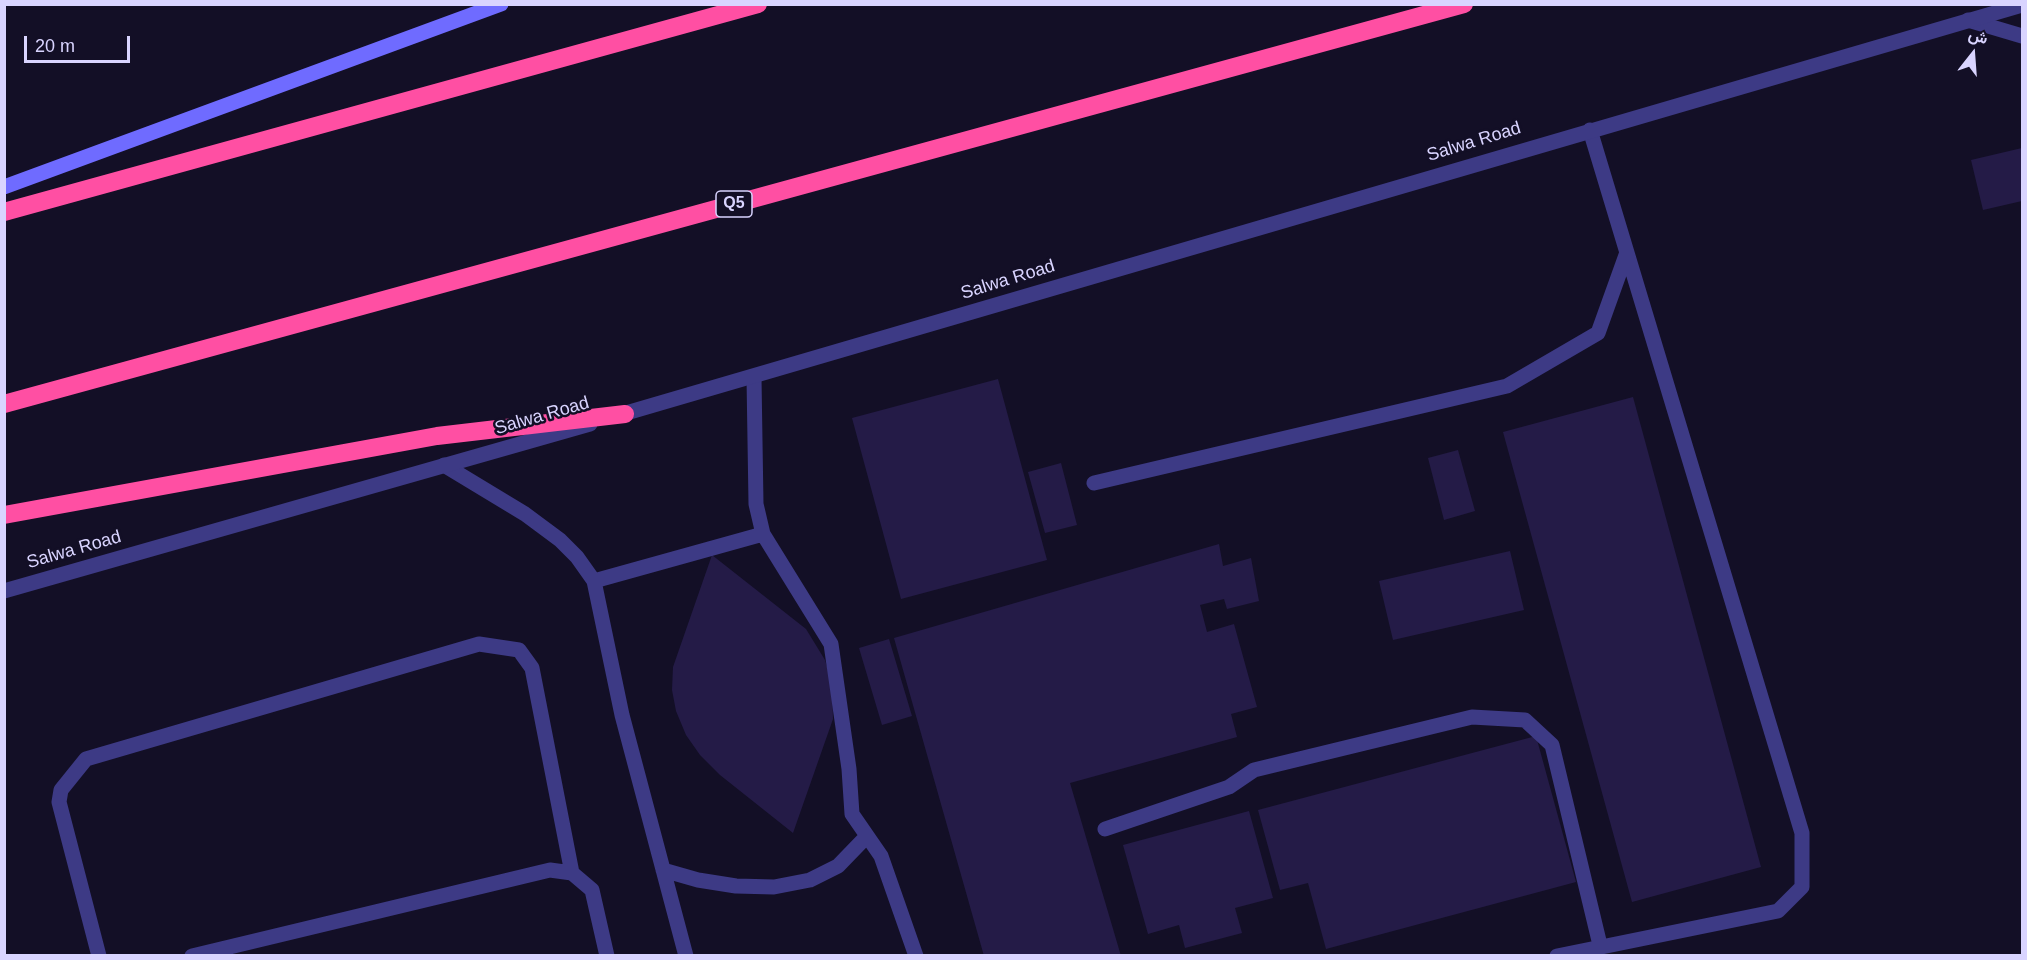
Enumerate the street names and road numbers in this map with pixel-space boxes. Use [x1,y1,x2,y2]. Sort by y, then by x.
street label: Salwa Road [1424,117,1524,167]
road number: Q5 [716,191,752,217]
street label: Salwa Road [958,255,1058,305]
street label: Salwa Road [492,392,592,440]
street label: Salwa Road [24,526,124,574]

